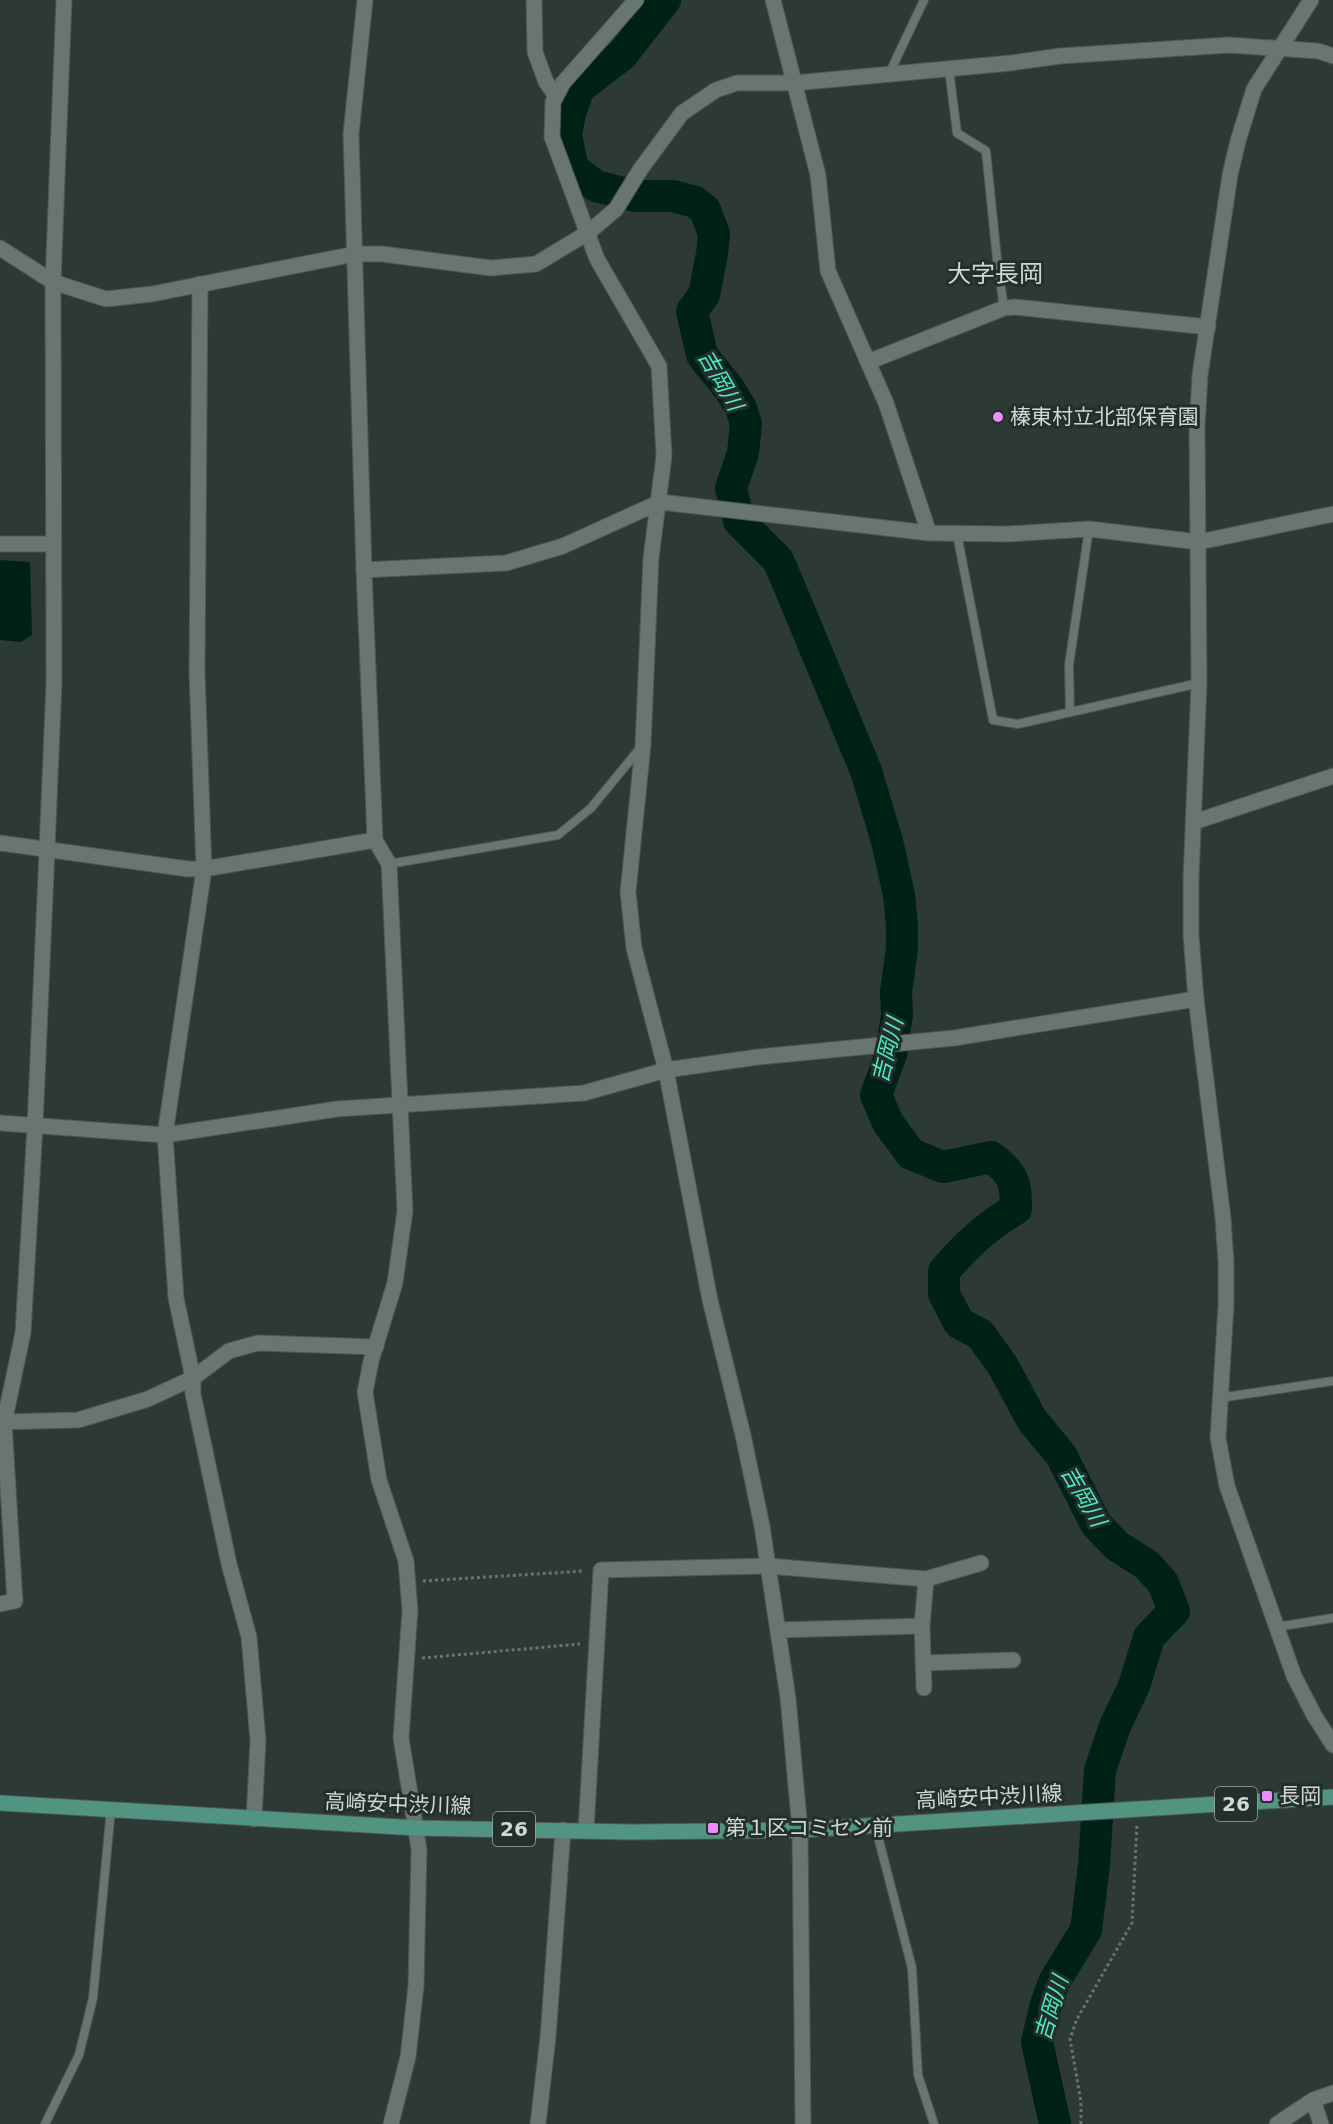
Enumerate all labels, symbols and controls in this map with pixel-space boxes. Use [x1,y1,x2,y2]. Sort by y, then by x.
district label: 大字長岡 [947,260,1043,288]
water label: 吉岡川 [693,345,749,417]
place label: 榛東村立北部保育園 [1010,405,1199,429]
marker: 榛東村立北部保育園 [991,410,1005,424]
water label: 吉岡川 [867,1013,908,1085]
water label: 吉岡川 [1056,1461,1112,1533]
street label: 高崎安中渋川線 [915,1781,1063,1813]
place label: 長岡 [1279,1784,1321,1808]
road number: 26 [1215,1787,1257,1821]
street label: 高崎安中渋川線 [324,1789,472,1819]
marker: 長岡 [1260,1789,1274,1803]
road number: 26 [493,1812,535,1846]
place label: 第１区コミセン前 [725,1816,893,1840]
marker: 第１区コミセン前 [706,1821,720,1835]
water label: 吉岡川 [1030,1971,1074,2043]

